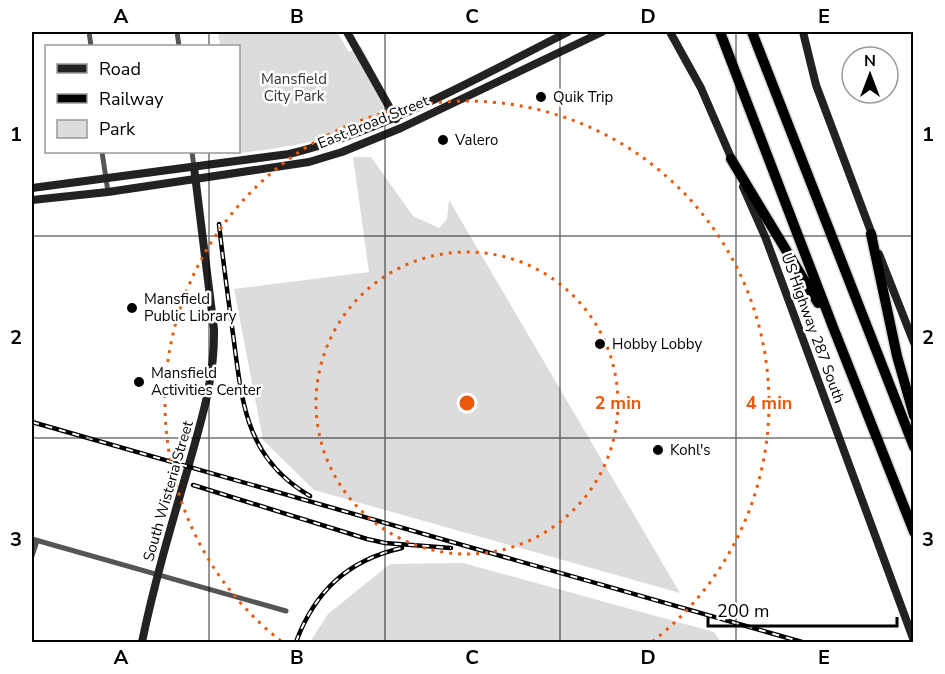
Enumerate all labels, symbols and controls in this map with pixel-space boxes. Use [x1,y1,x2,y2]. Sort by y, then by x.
text: A [114,3,129,30]
text: B [290,3,304,30]
text: C [465,3,479,30]
text: D [640,3,656,30]
text: E [818,3,830,30]
legend [45,45,240,153]
north arrow [840,45,900,105]
text: N [864,50,876,72]
text: Road [99,57,141,81]
park label: Mansfield City Park [261,69,327,106]
text: Railway [99,87,164,111]
place label: Quik Trip [553,87,613,107]
street label: East Broad Street [315,90,432,153]
marker: Quik Trip [534,90,548,104]
text: Park [99,117,136,141]
text: 1 [10,121,22,148]
text: 1 [922,121,934,148]
place label: Valero [454,130,498,150]
marker: Valero [436,133,450,147]
street label: US Highway 287 South [776,250,850,406]
place label: Mansfield Public Library [144,289,237,326]
marker: Mansfield Public Library [125,301,139,315]
text: 2 [10,324,22,351]
text: 2 [922,324,934,351]
place label: Hobby Lobby [612,334,702,354]
marker: Hobby Lobby [593,337,607,351]
place label: Mansfield Activities Center [151,363,262,400]
marker: Mansfield Activities Center [132,375,146,389]
text: 2 min [595,391,641,415]
text: 4 min [746,391,792,415]
centre of rings [457,393,477,413]
street label: South Wisteria Street [138,418,198,564]
place label: Kohl's [670,440,710,460]
marker: Kohl's [651,443,665,457]
text: 3 [10,526,22,553]
text: 3 [922,526,934,553]
scale bar [708,590,897,628]
text: 200 m [717,599,769,623]
text: A [114,644,129,671]
text: B [290,644,304,671]
text: C [465,644,479,671]
text: D [640,644,656,671]
text: E [818,644,830,671]

